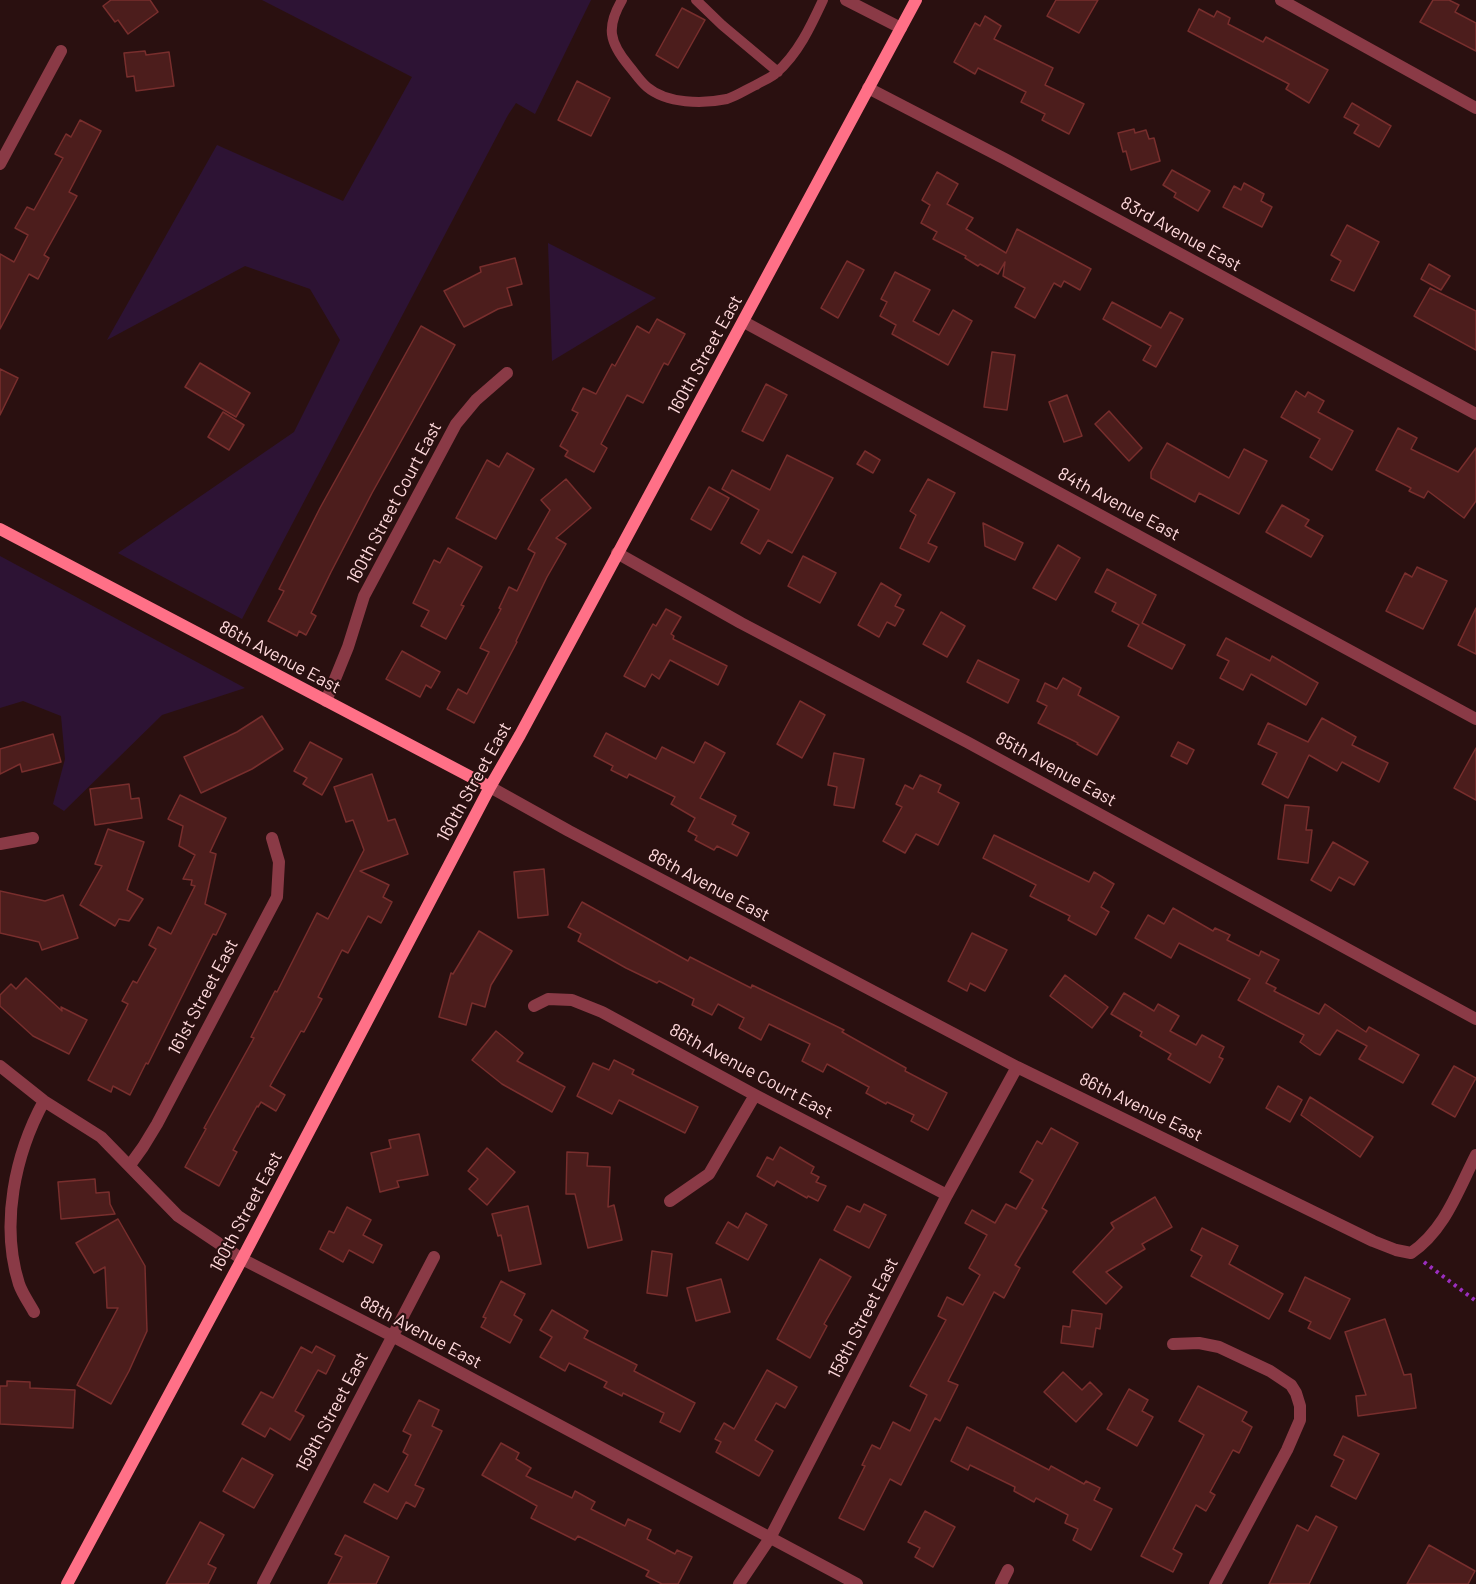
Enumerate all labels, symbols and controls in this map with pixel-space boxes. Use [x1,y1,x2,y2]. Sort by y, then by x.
street label: 83rd Avenue East [1117,192,1245,276]
street label: 160th Street East [663,291,747,419]
street label: 160th Street Court East [342,418,446,588]
street label: 84th Avenue East [1054,463,1184,545]
street label: 86th Avenue East [216,616,344,698]
street label: 160th Street East [432,718,516,846]
street label: 85th Avenue East [992,727,1120,811]
street label: 86th Avenue East [645,844,773,926]
street label: 161st Street East [163,935,243,1059]
street label: 86th Avenue Court East [666,1019,836,1123]
street label: 86th Avenue East [1076,1068,1206,1146]
street label: 160th Street East [205,1148,287,1276]
street label: 158th Street East [823,1254,903,1382]
street label: 88th Avenue East [356,1291,486,1373]
street label: 159th Street East [291,1348,373,1476]

